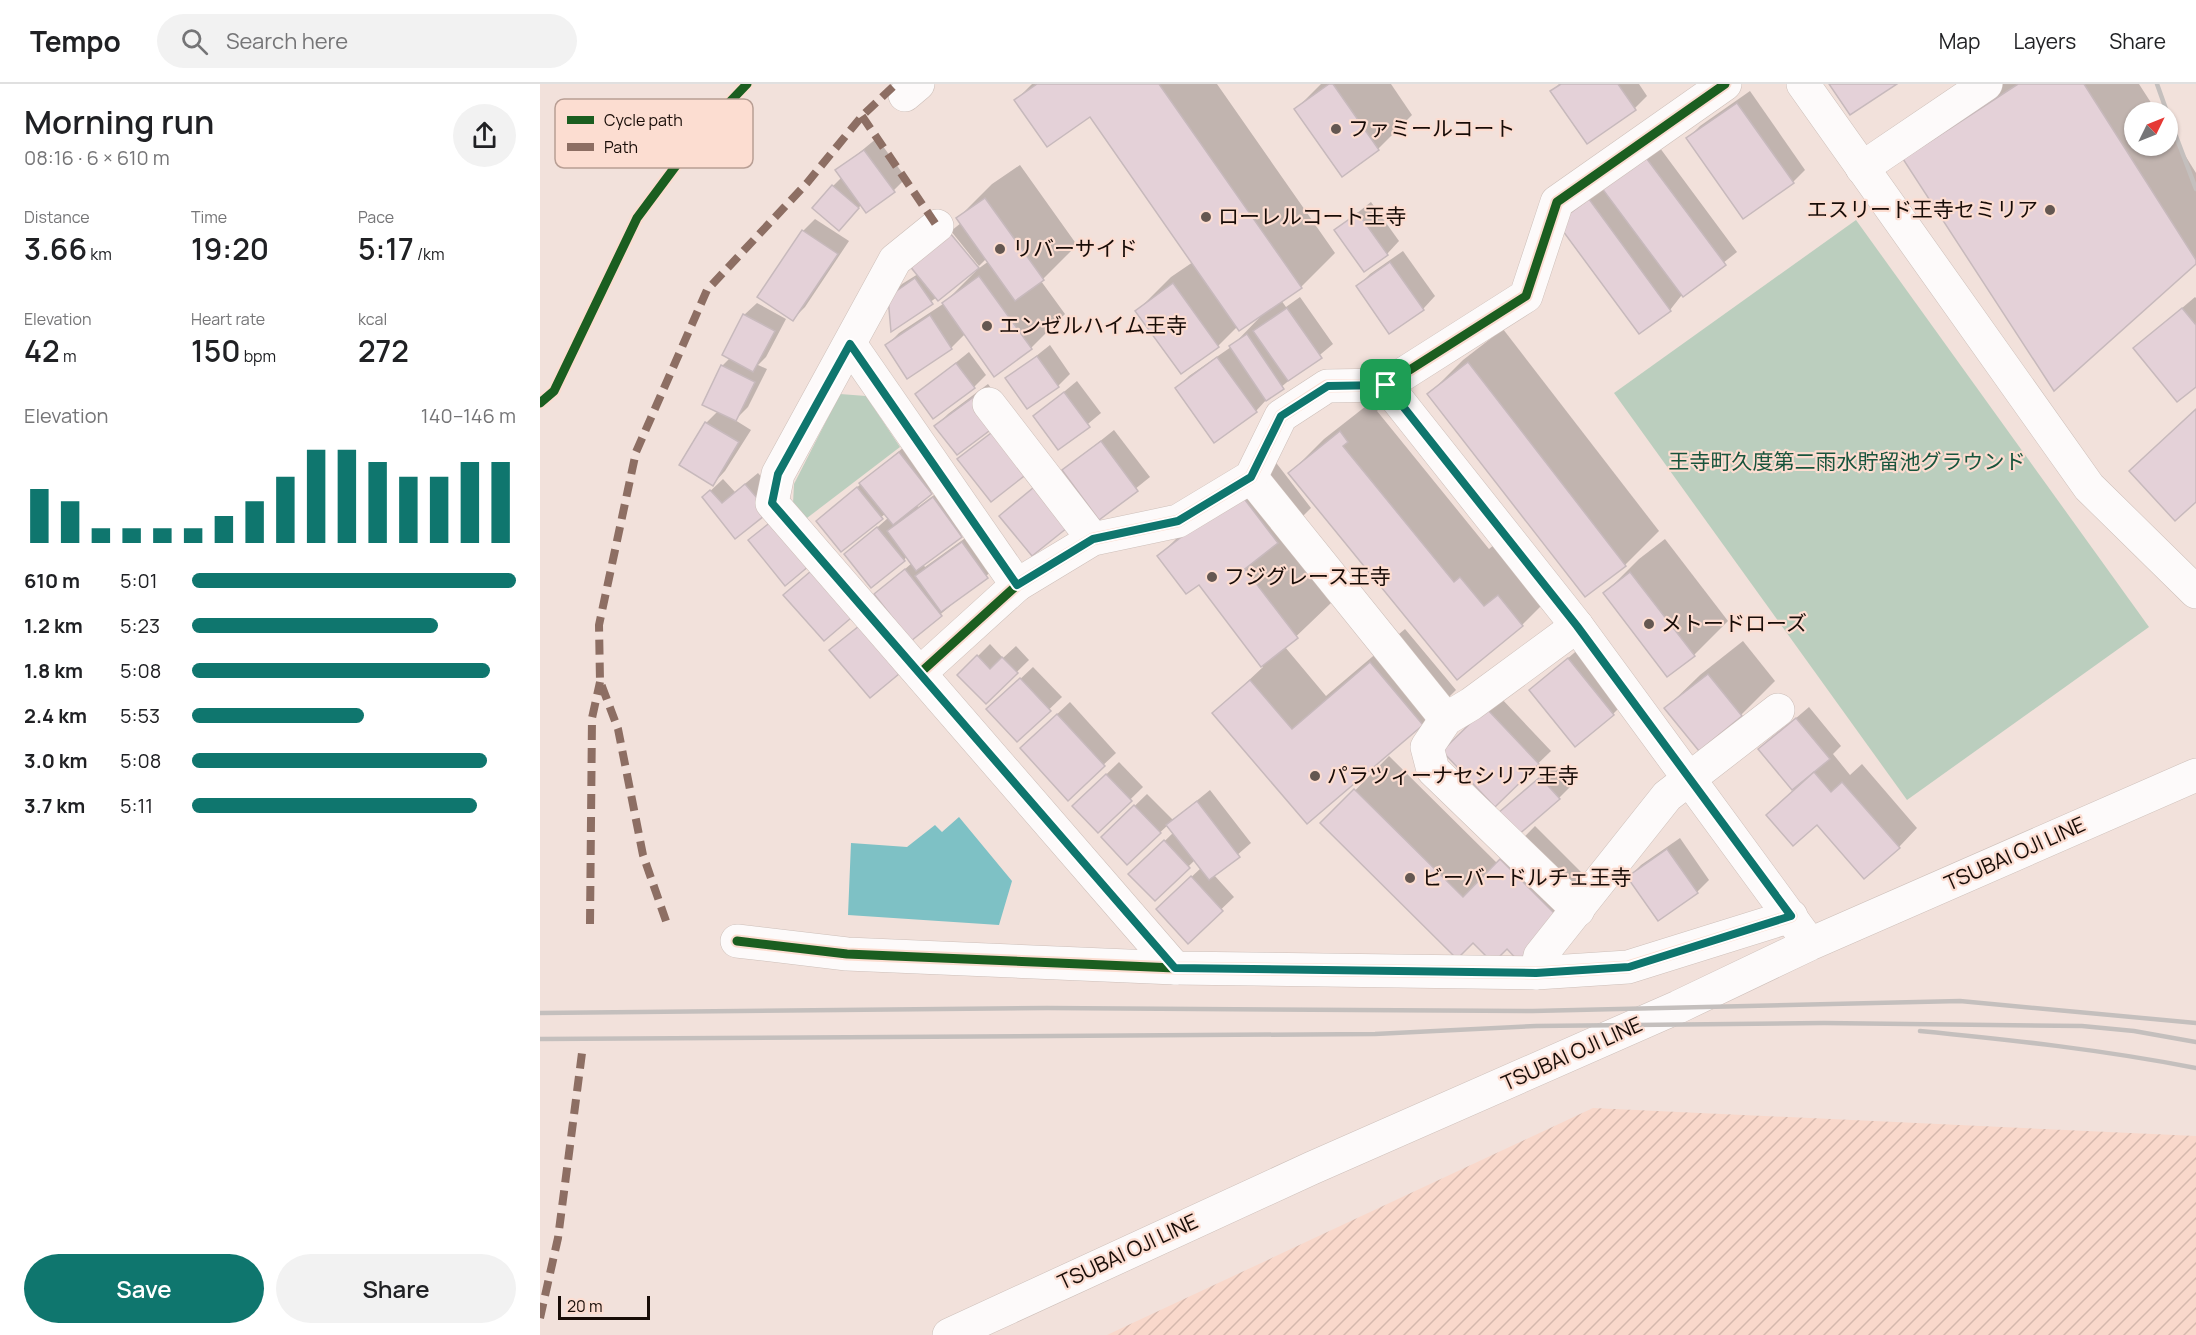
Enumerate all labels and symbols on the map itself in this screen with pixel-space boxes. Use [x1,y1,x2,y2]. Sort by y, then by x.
legend [555,99,753,168]
north arrow [2124,102,2178,156]
text: Cycle path [604,109,683,131]
place label: ファミールコート [1348,114,1516,142]
marker: ファミールコート [1329,122,1343,136]
text: Path [604,136,638,158]
place label: エスリード王寺セミリア [1807,195,2038,223]
place label: ローレルコート王寺 [1218,202,1407,230]
marker: エスリード王寺セミリア [2043,203,2057,217]
marker: ローレルコート王寺 [1199,210,1213,224]
place label: リバーサイド [1012,234,1138,262]
marker: リバーサイド [993,242,1007,256]
place label: エンゼルハイム王寺 [999,311,1187,339]
marker: エンゼルハイム王寺 [980,319,994,333]
pin [1360,359,1411,410]
park label: 王寺町久度第二雨水貯留池グラウンド [1669,447,2026,475]
place label: フジグレース王寺 [1224,562,1391,590]
marker: フジグレース王寺 [1205,570,1219,584]
place label: メトードローズ [1661,609,1807,637]
marker: メトードローズ [1642,617,1656,631]
place label: パラツィーナセシリア王寺 [1327,761,1579,789]
marker: パラツィーナセシリア王寺 [1308,769,1322,783]
street label: TSUBAI OJI LINE [1940,809,2089,897]
place label: ビーバードルチェ王寺 [1422,863,1632,891]
marker: ビーバードルチェ王寺 [1403,871,1417,885]
street label: TSUBAI OJI LINE [1497,1009,1646,1097]
street label: TSUBAI OJI LINE [1053,1206,1202,1296]
scale bar [558,1293,650,1320]

